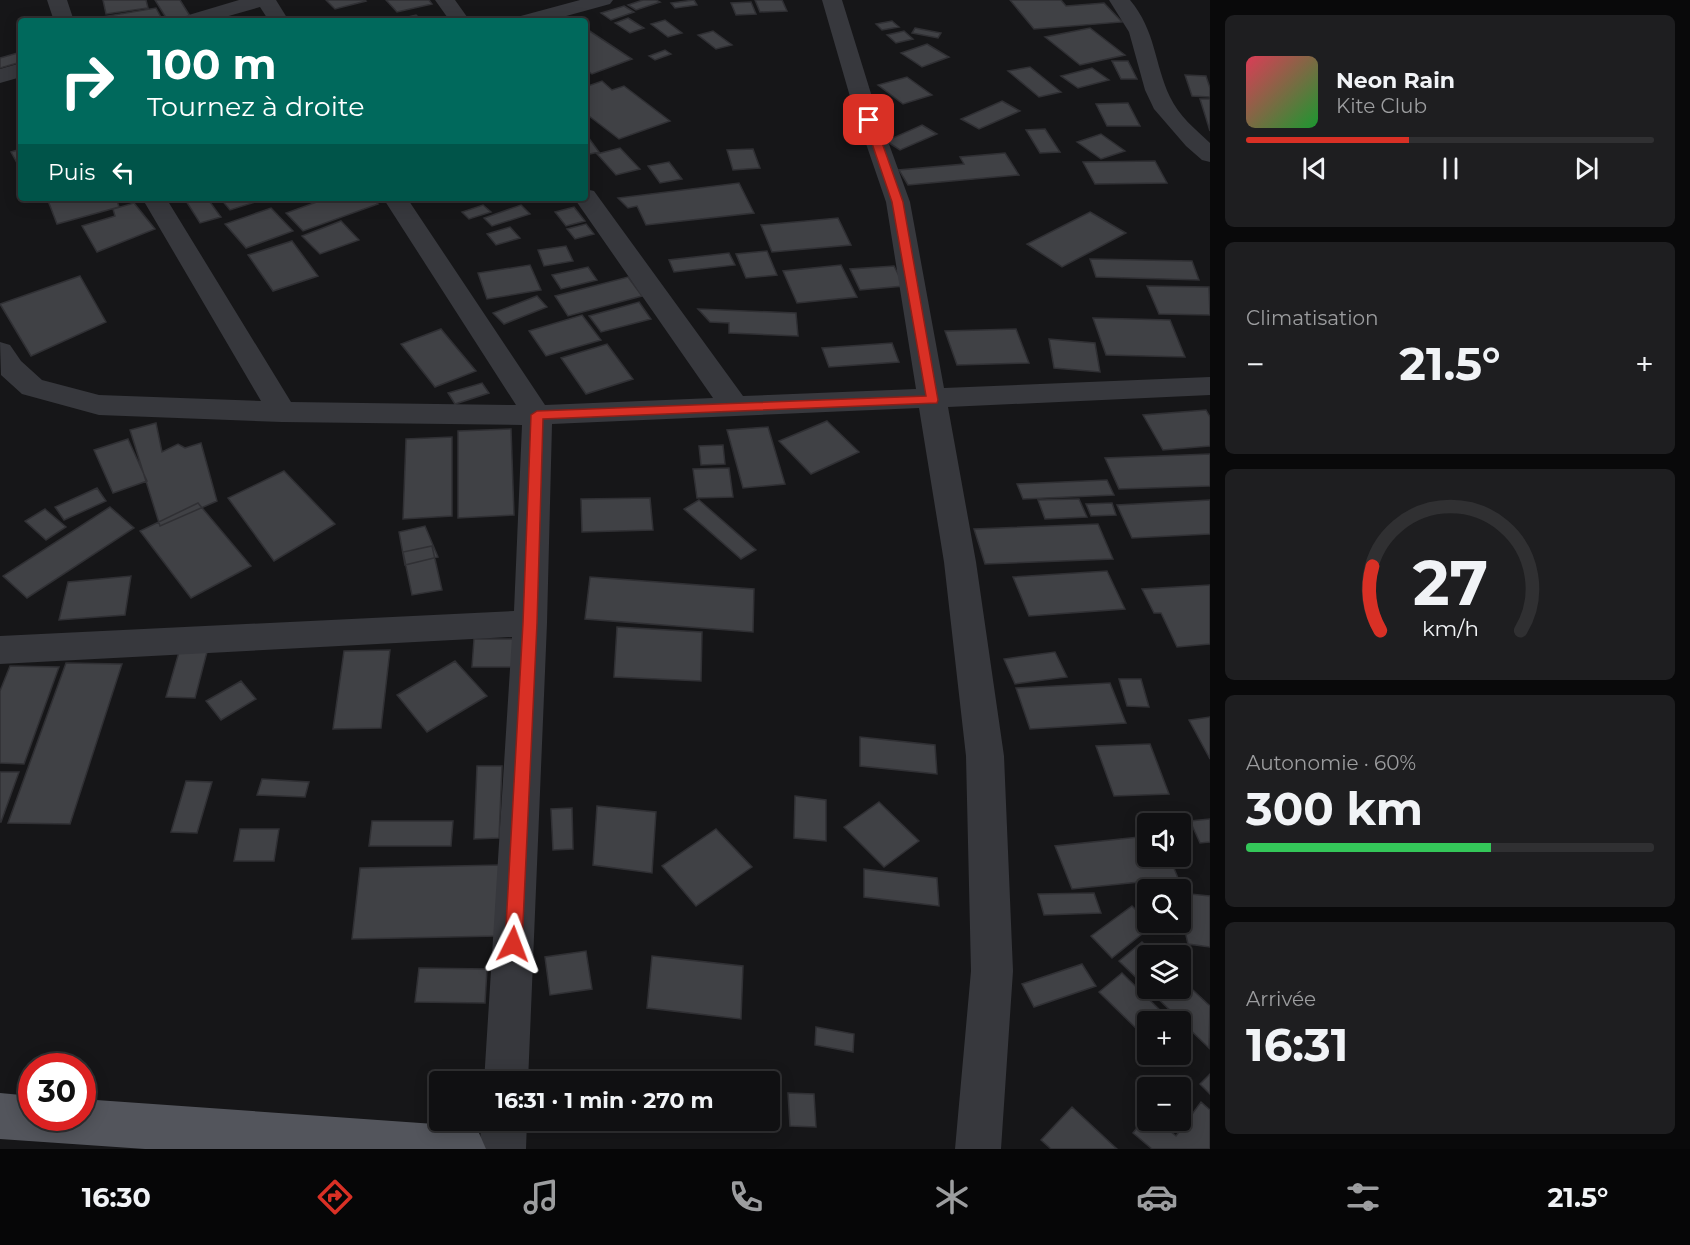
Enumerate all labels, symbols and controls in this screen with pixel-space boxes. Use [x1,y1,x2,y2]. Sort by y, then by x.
text: 100 m [147,38,276,90]
icon: right [48,42,126,120]
text: Neon Rain [1336,67,1455,94]
text: Tournez à droite [147,90,365,123]
pin [843,94,894,145]
text: Kite Club [1336,94,1427,118]
icon: arrive [852,103,885,136]
icon: previous [1298,152,1331,185]
icon: pause [1434,152,1467,185]
icon: next [1570,152,1603,185]
icon: left [107,156,140,189]
text: Puis [48,159,95,186]
text: Climatisation [1246,306,1379,330]
text: 21.5° [1399,336,1501,391]
text: − [1246,344,1265,384]
text: + [1635,344,1654,384]
text: 27 [1412,546,1488,622]
text: km/h [1421,616,1479,642]
text: Autonomie · 60% [1246,751,1416,775]
text: 300 km [1246,781,1423,836]
map controls [1137,813,1191,1131]
button: sound [1137,813,1191,867]
button: search [1137,879,1191,933]
position arrow [481,912,545,976]
button: layers [1137,945,1191,999]
text: Arrivée [1246,987,1316,1011]
button: + [1137,1011,1191,1065]
text: 16:31 [1246,1017,1348,1072]
speed limit sign: 30 [18,1053,96,1131]
button: − [1137,1077,1191,1131]
text: 16:31 · 1 min · 270 m [495,1087,714,1114]
icon: directions [314,1176,356,1218]
icon: music [520,1176,562,1218]
icon: phone [725,1176,767,1218]
icon: climate [931,1176,973,1218]
icon: car [1136,1176,1178,1218]
icon: filters [1342,1176,1384,1218]
text: 16:30 [82,1181,151,1214]
text: 21.5° [1547,1181,1608,1214]

